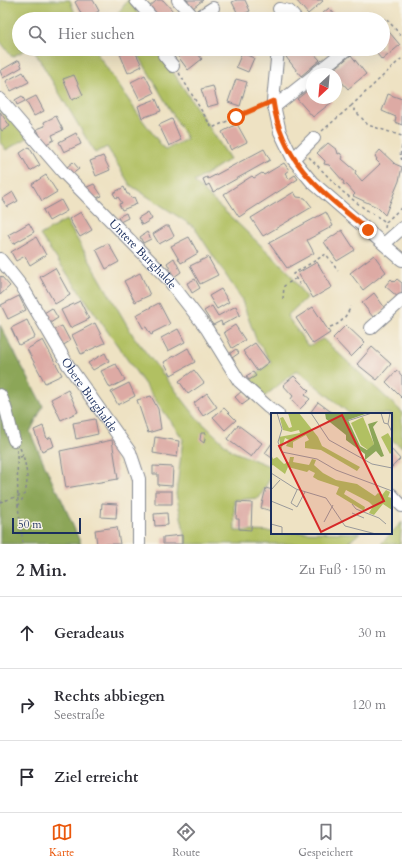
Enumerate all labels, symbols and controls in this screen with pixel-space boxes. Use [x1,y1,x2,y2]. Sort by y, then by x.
search box [12,12,390,56]
icon: search [26,23,48,45]
text: Hier suchen [58,24,135,44]
north arrow [306,68,342,104]
route start [227,108,245,126]
street label: Untere Burghalde [105,216,181,292]
route end [359,221,377,239]
street label: Obere Burghalde [57,355,121,435]
inset map [271,413,392,534]
scale bar [12,516,81,535]
text: 50 m [18,517,42,532]
text: 2 Min. [16,559,67,582]
text: Zu Fuß · 150 m [299,561,386,579]
icon: ahead [16,622,38,644]
text: Geradeaus [54,623,124,643]
text: 30 m [358,624,386,642]
text: Rechts abbiegen [54,686,165,706]
icon: right [16,694,38,716]
text: 120 m [352,696,386,714]
text: Seestraße [54,706,105,724]
icon: arrive [16,766,38,788]
text: Ziel erreicht [54,767,138,787]
tab: Karte [49,821,74,860]
tab: Route [172,821,200,860]
tab: Gespeichert [298,821,353,860]

